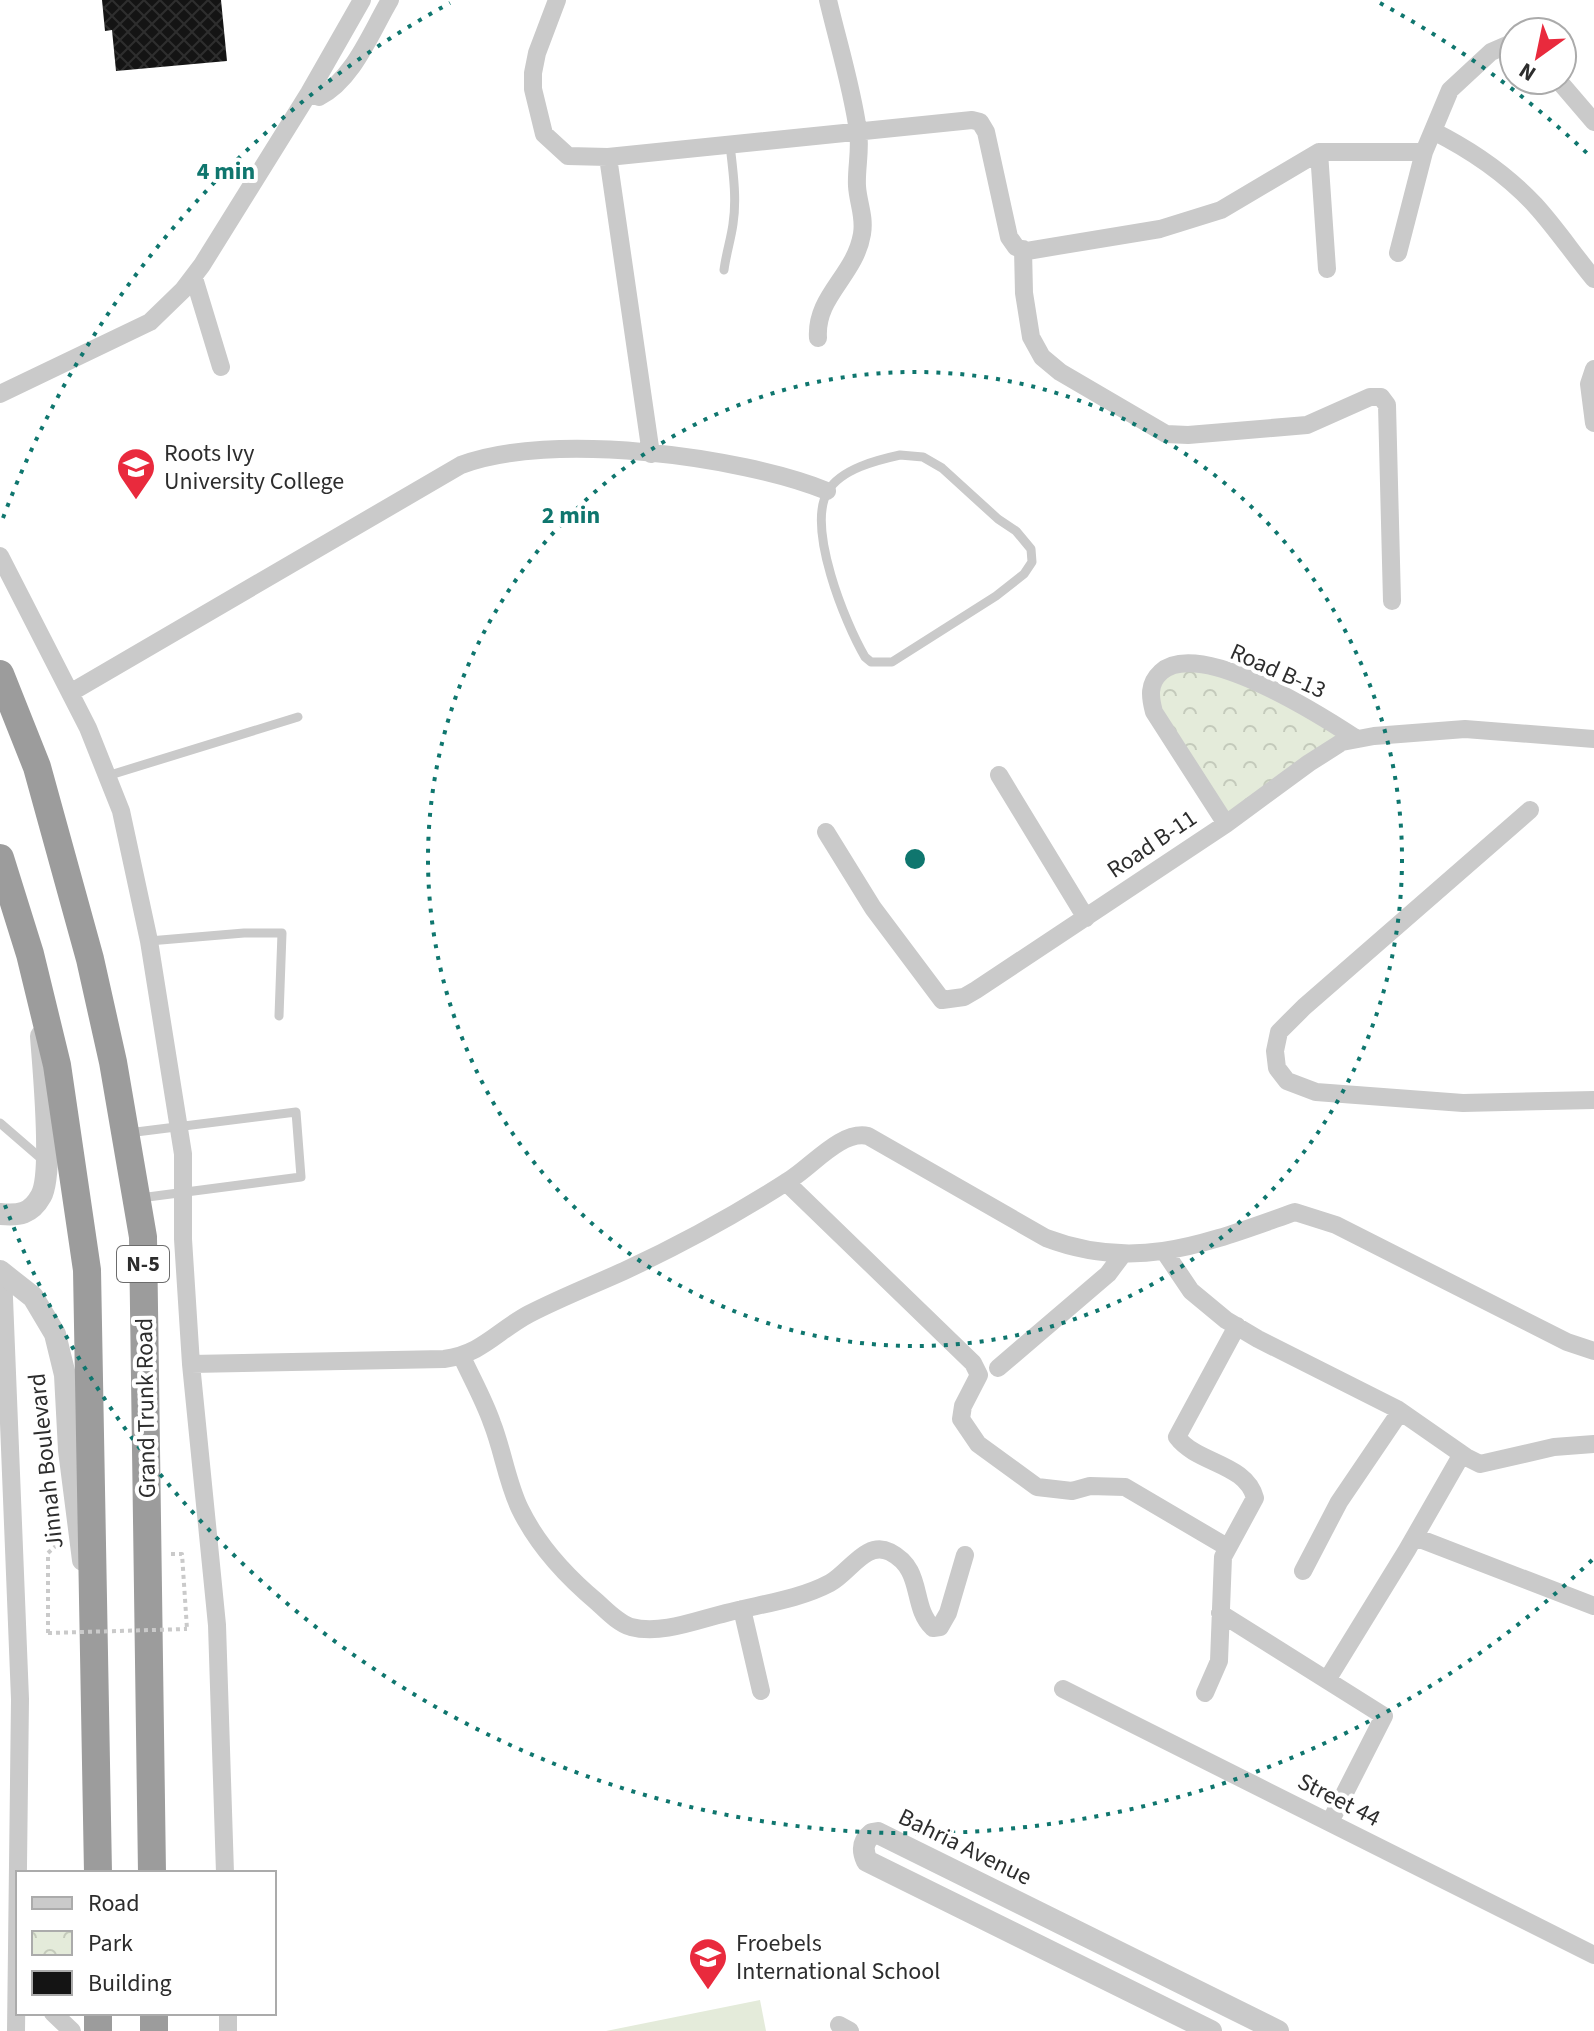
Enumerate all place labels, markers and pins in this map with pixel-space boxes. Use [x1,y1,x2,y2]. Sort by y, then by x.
place label: Roots Ivy University College [164,436,344,499]
school or university icon: Roots Ivy University College [115,446,157,501]
centre of rings [901,845,929,873]
place label: Froebels International School [736,1926,940,1989]
school or university icon: Froebels International School [687,1936,729,1991]

